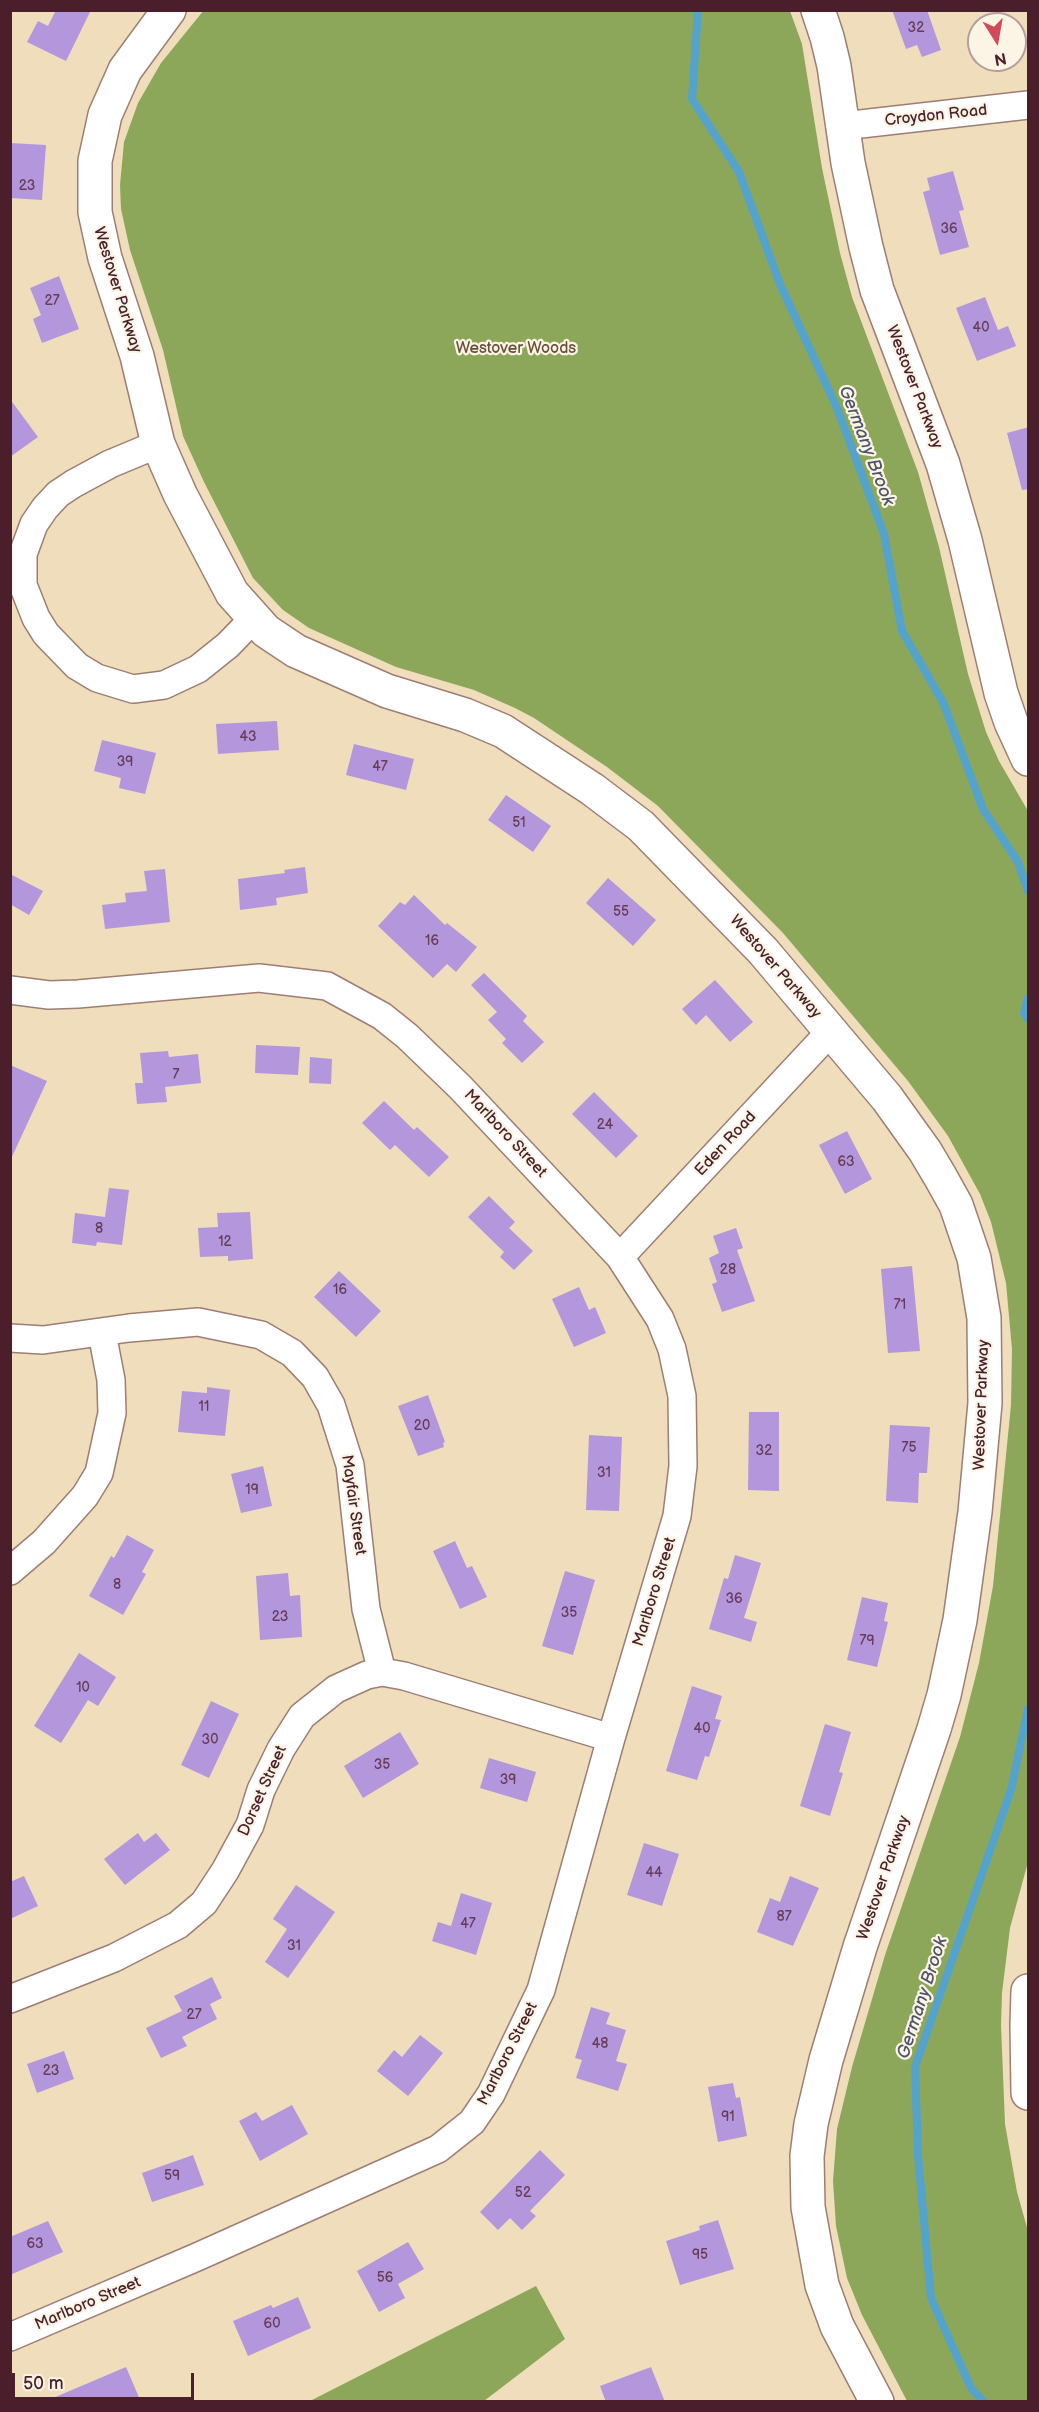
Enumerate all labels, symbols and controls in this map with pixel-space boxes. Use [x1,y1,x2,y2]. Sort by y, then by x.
north arrow [967,12,1027,72]
house number: 32 [908,20,924,36]
text: N [992,48,1008,69]
street label: Croydon Road [884,101,988,131]
house number: 23 [19,178,35,194]
house number: 36 [940,221,958,237]
street label: Westover Parkway [89,225,145,355]
house number: 27 [44,293,60,309]
house number: 40 [973,320,989,336]
street label: Westover Parkway [882,323,946,451]
park label: Westover Woods [456,339,576,359]
water label: Germany Brook [833,383,899,509]
house number: 43 [239,729,257,745]
house number: 39 [117,754,133,770]
house number: 47 [372,759,388,775]
house number: 51 [512,815,526,831]
house number: 55 [613,904,629,920]
street label: Westover Parkway [725,911,825,1023]
house number: 16 [425,933,439,949]
house number: 7 [173,1067,179,1083]
street label: Marlboro Street [459,1086,551,1182]
street label: Eden Road [691,1108,761,1180]
house number: 24 [597,1117,613,1133]
house number: 63 [837,1154,855,1170]
house number: 8 [95,1221,103,1237]
house number: 12 [218,1234,232,1250]
house number: 28 [720,1262,736,1278]
house number: 16 [333,1282,347,1298]
house number: 71 [894,1297,906,1313]
street label: Westover Parkway [970,1339,994,1471]
house number: 11 [199,1399,209,1415]
house number: 20 [414,1418,430,1434]
house number: 75 [902,1440,916,1456]
house number: 32 [756,1443,772,1459]
street label: Mayfair Street [336,1454,370,1556]
house number: 31 [597,1465,611,1481]
house number: 19 [245,1482,259,1498]
street label: Marlboro Street [629,1535,681,1649]
house number: 8 [113,1577,121,1593]
house number: 36 [725,1591,743,1607]
house number: 35 [561,1605,577,1621]
house number: 23 [272,1609,288,1625]
house number: 79 [860,1633,874,1649]
house number: 10 [76,1680,90,1696]
house number: 40 [694,1721,710,1737]
house number: 30 [202,1732,218,1748]
street label: Dorset Street [235,1743,291,1839]
house number: 35 [374,1757,390,1773]
house number: 39 [500,1772,516,1788]
street label: Westover Parkway [854,1813,914,1943]
house number: 44 [645,1865,663,1881]
house number: 87 [776,1909,792,1925]
house number: 47 [460,1916,476,1932]
water label: Germany Brook [893,1934,953,2062]
house number: 31 [287,1938,301,1954]
street label: Marlboro Street [474,1999,542,2109]
house number: 27 [186,2007,202,2023]
house number: 48 [592,2036,608,2052]
house number: 23 [43,2063,59,2079]
house number: 91 [721,2109,735,2125]
house number: 59 [164,2168,180,2184]
house number: 52 [515,2185,531,2201]
house number: 63 [26,2236,44,2252]
house number: 95 [692,2247,708,2263]
house number: 56 [377,2270,393,2286]
street label: Marlboro Street [32,2273,144,2335]
house number: 60 [264,2316,280,2332]
scale bar [15,2361,196,2399]
text: 50 m [23,2373,64,2394]

